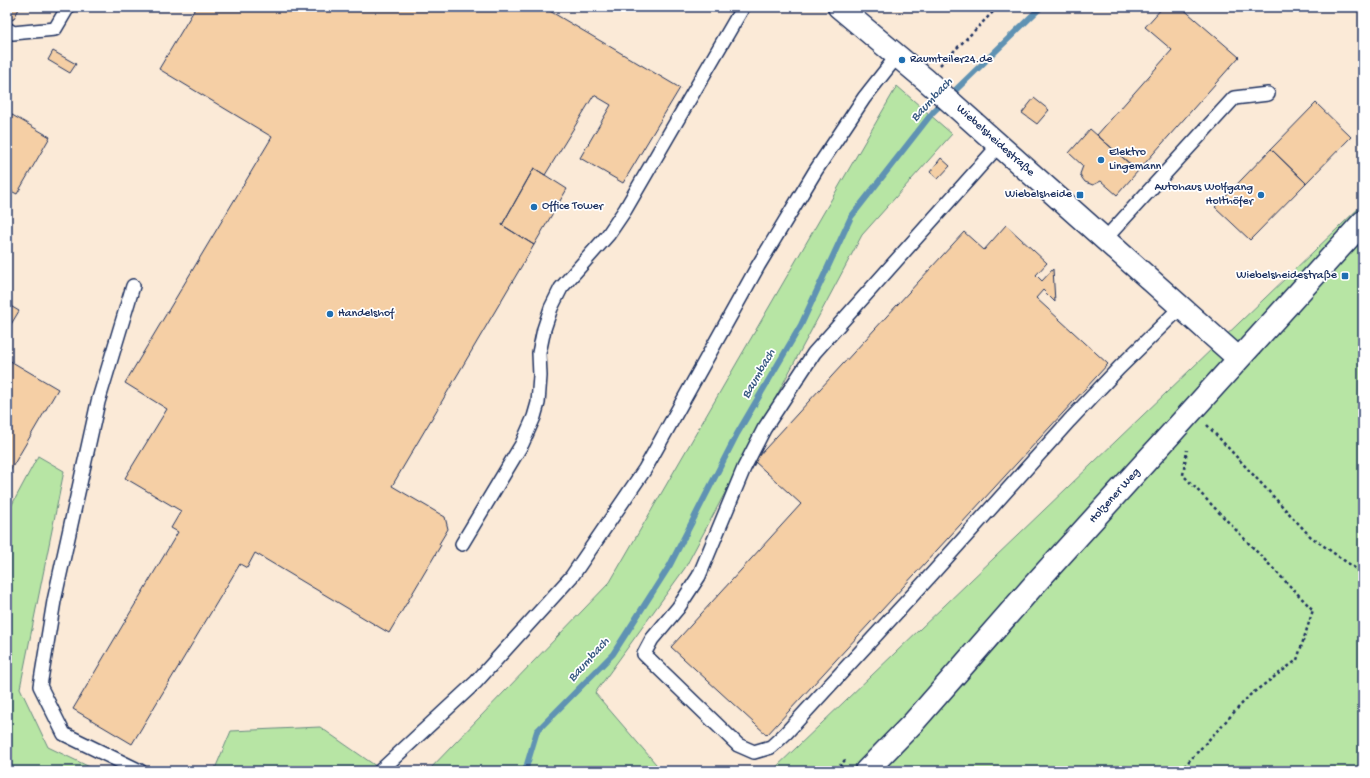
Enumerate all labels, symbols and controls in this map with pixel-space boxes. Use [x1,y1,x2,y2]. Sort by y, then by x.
place label: Raumteiler24.de [910,53,993,67]
marker: Raumteiler24.de [897,55,907,65]
water label: Baumbach [908,74,957,125]
street label: Wiebelsheidestraße [953,102,1038,180]
place label: Elektro Lingemann [1109,146,1162,174]
marker: Elektro Lingemann [1096,155,1106,165]
place label: Autohaus Wolfgang Holthöfer [1154,181,1255,209]
place label: Wiebelsheide [1005,188,1073,202]
marker: Wiebelsheide [1075,190,1085,200]
marker: Autohaus Wolfgang Holthöfer [1256,190,1266,200]
place label: Office Tower [542,200,605,214]
marker: Office Tower [529,202,539,212]
place label: Wiebelsheidestraße [1236,269,1338,283]
marker: Wiebelsheidestraße [1340,271,1350,281]
place label: Handelshof [338,307,395,321]
marker: Handelshof [325,309,335,319]
water label: Baumbach [739,346,780,401]
street label: Holzener Weg [1087,465,1144,526]
water label: Baumbach [565,634,614,685]

